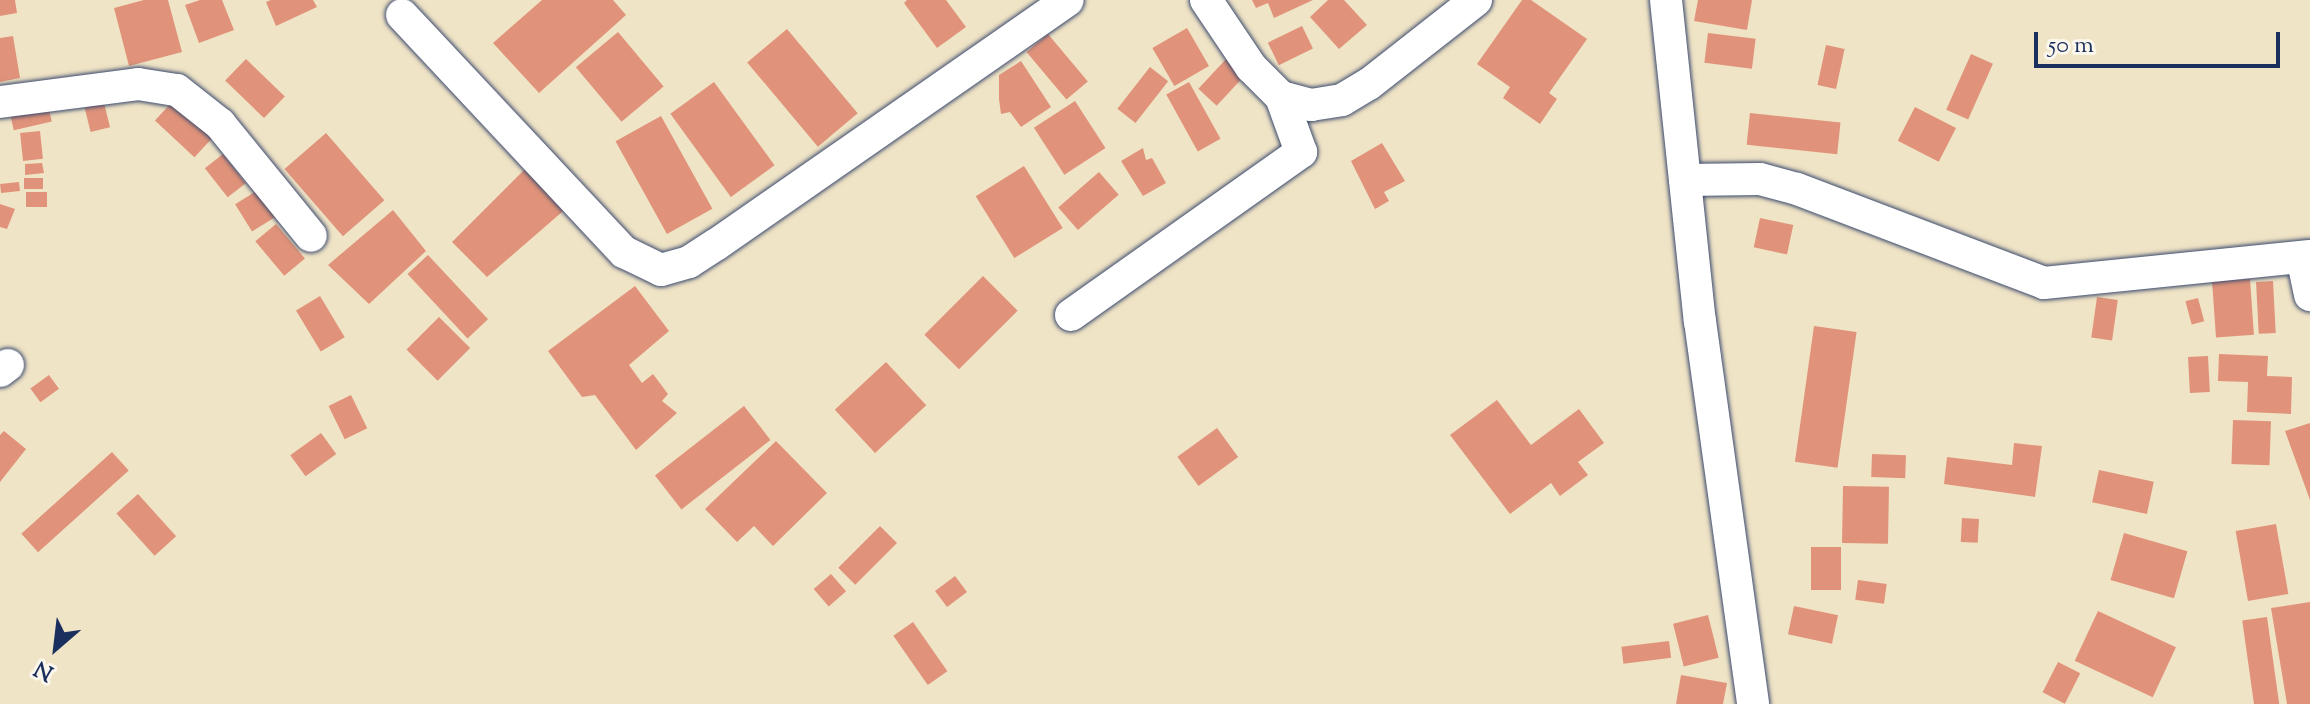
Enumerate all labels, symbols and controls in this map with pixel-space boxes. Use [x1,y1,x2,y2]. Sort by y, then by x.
scale bar [2038,16,2284,66]
text: 50 m [2048,29,2094,63]
north arrow [16,608,96,688]
text: N [29,651,60,687]

